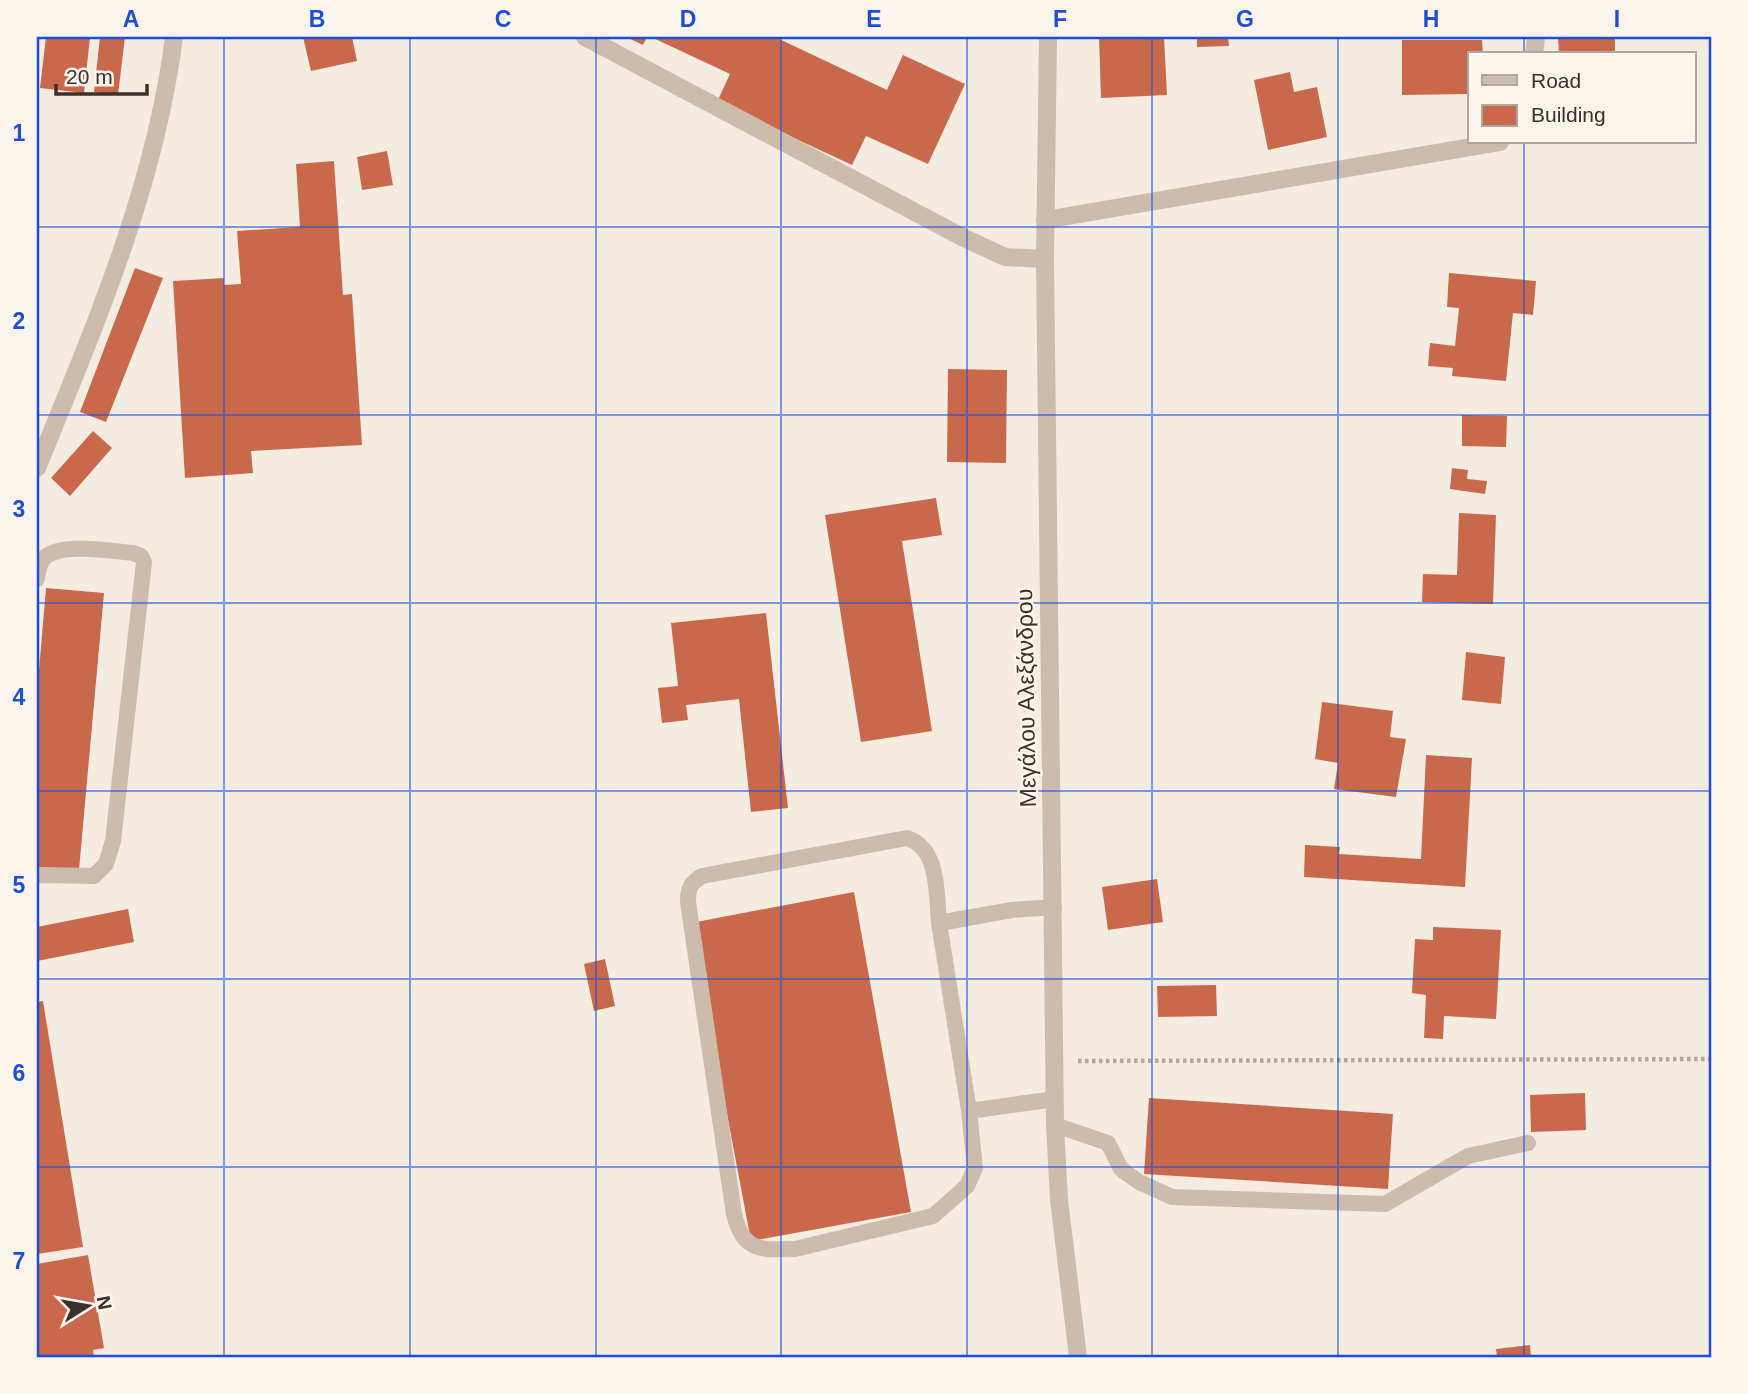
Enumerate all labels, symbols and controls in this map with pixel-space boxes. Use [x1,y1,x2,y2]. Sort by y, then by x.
text: A [123,6,139,32]
text: B [309,6,325,32]
text: C [495,6,511,32]
text: D [680,6,696,32]
text: E [866,6,882,32]
text: F [1053,6,1067,32]
text: G [1236,6,1254,32]
text: H [1423,6,1439,32]
text: I [1614,6,1620,32]
scale bar [56,52,147,96]
legend [1468,52,1696,144]
text: 20 m [66,65,113,88]
text: Road [1531,69,1581,92]
text: Building [1531,103,1606,126]
text: 1 [13,120,26,146]
text: 2 [13,308,25,334]
text: 3 [13,496,25,522]
street label: Μεγάλου Αλεξάνδρου [1011,588,1041,808]
text: 4 [13,684,26,710]
text: 5 [13,872,26,898]
text: 6 [13,1060,25,1086]
text: 7 [13,1248,25,1274]
north arrow [52,1272,122,1342]
text: N [93,1294,116,1312]

